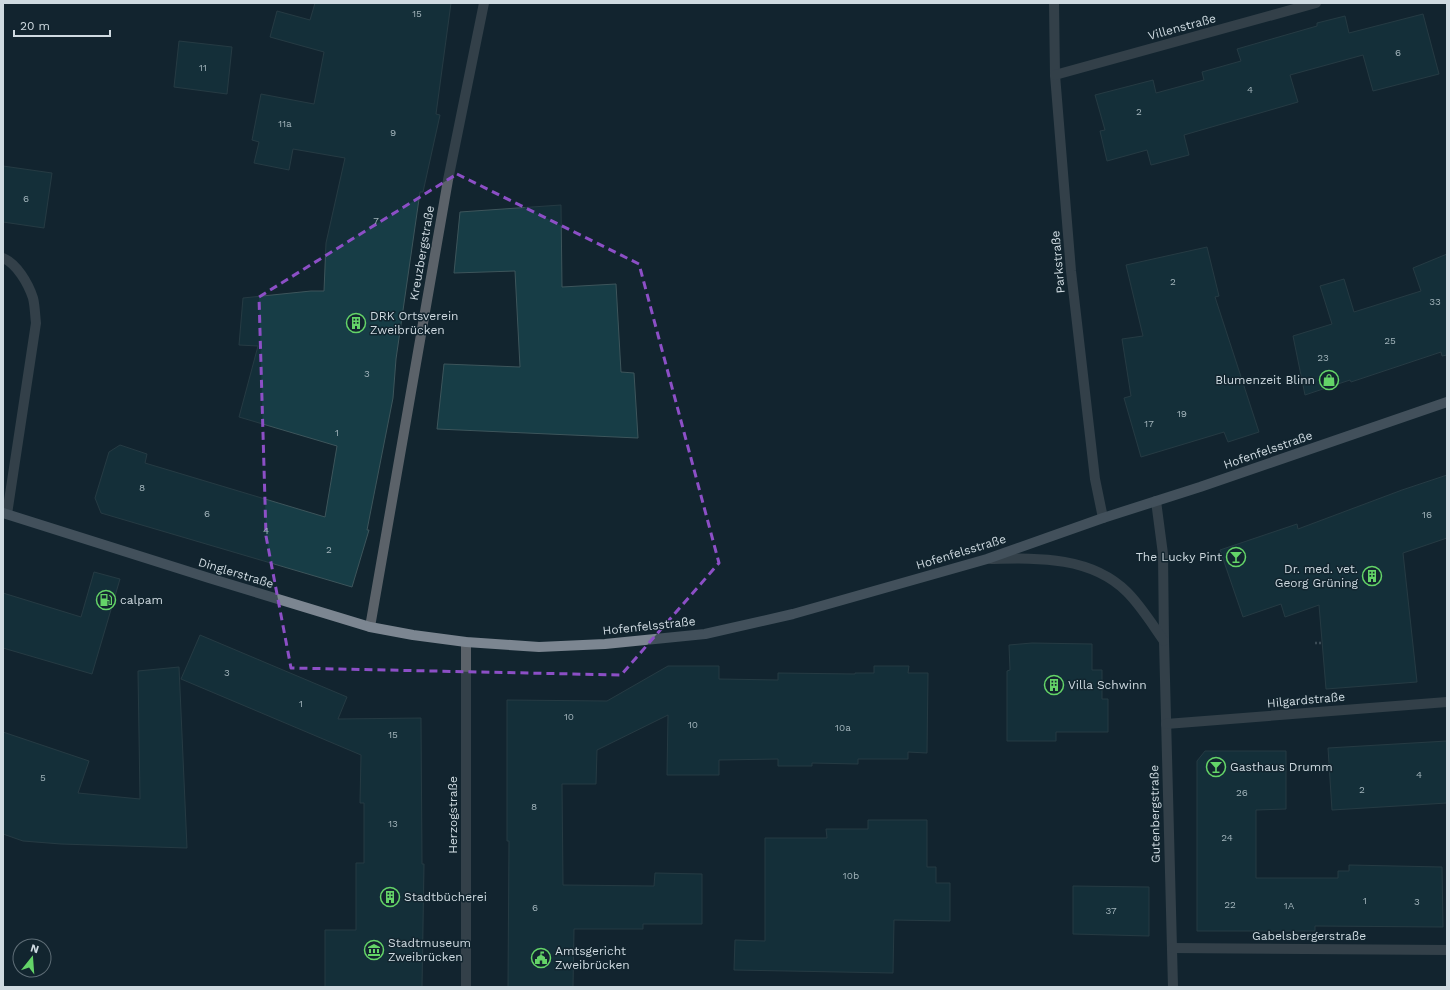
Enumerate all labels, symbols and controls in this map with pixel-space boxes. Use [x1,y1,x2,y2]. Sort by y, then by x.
house number: 15 [412,8,422,19]
street label: Villenstraße [1146,11,1218,43]
scale bar [14,12,110,38]
text: 20 m [20,19,50,33]
house number: 6 [1395,47,1401,58]
house number: 11 [199,62,207,73]
house number: 4 [1247,84,1253,95]
house number: 2 [1136,106,1142,117]
house number: 11a [278,118,292,129]
house number: 9 [390,127,396,138]
house number: 6 [23,193,29,204]
street label: Kreuzbergstraße [407,204,437,301]
house number: 7 [373,215,379,226]
street label: Parkstraße [1048,230,1068,294]
house number: 2 [1170,276,1176,287]
house number: 33 [1429,296,1441,307]
place label: DRK Ortsverein Zweibrücken [370,309,459,337]
building icon: DRK Ortsverein Zweibrücken [345,312,367,334]
house number: 25 [1384,335,1396,346]
house number: 23 [1317,352,1329,363]
house number: 3 [364,368,370,379]
shop icon: Blumenzeit Blinn [1318,369,1340,391]
place label: Blumenzeit Blinn [1215,373,1315,387]
house number: 19 [1177,408,1187,419]
house number: 17 [1144,418,1154,429]
house number: 1 [335,427,339,438]
street label: Hofenfelsstraße [1222,428,1314,472]
house number: 8 [139,482,145,493]
house number: 6 [204,508,210,519]
house number: 16 [1422,509,1432,520]
house number: 4 [263,525,269,536]
street label: Hofenfelsstraße [914,532,1008,572]
house number: 2 [326,544,332,555]
bar icon: The Lucky Pint [1225,546,1247,568]
place label: The Lucky Pint [1136,550,1222,564]
street label: Dinglerstraße [197,555,275,591]
place label: Dr. med. vet. Georg Grüning [1275,562,1359,590]
building icon: Dr. med. vet. Georg Grüning [1361,565,1383,587]
fuel station icon: calpam [95,589,117,611]
place label: calpam [120,593,163,607]
street label: Hofenfelsstraße [602,614,696,638]
house number: 3 [224,667,230,678]
building icon: Villa Schwinn [1043,674,1065,696]
place label: Villa Schwinn [1068,678,1147,692]
street label: Hilgardstraße [1266,690,1346,710]
house number: 1 [299,698,303,709]
house number: 10 [564,711,574,722]
house number: 10 [688,719,698,730]
house number: 10a [835,722,851,733]
house number: 15 [388,729,398,740]
bar icon: Gasthaus Drumm [1205,756,1227,778]
place label: Gasthaus Drumm [1230,760,1333,774]
street label: Gutenbergstraße [1147,765,1163,863]
house number: 4 [1416,769,1422,780]
house number: 5 [40,772,46,783]
street label: Herzogstraße [446,776,460,854]
house number: 2 [1359,784,1365,795]
house number: 26 [1236,787,1248,798]
house number: 8 [531,801,537,812]
house number: 13 [388,818,398,829]
house number: 24 [1221,832,1233,843]
house number: 10b [843,870,859,881]
building icon: Stadtbücherei [379,886,401,908]
place label: Stadtbücherei [404,890,487,904]
house number: 1 [1363,895,1367,906]
house number: 3 [1414,896,1420,907]
house number: 22 [1224,899,1236,910]
house number: 1A [1284,900,1295,911]
house number: 6 [532,902,538,913]
house number: 37 [1105,905,1117,916]
street label: Gabelsbergerstraße [1252,929,1366,943]
place label: Stadtmuseum Zweibrücken [388,936,471,964]
north arrow [12,938,52,978]
museum icon: Stadtmuseum Zweibrücken [363,939,385,961]
text: N [29,942,41,956]
place label: Amtsgericht Zweibrücken [555,944,630,972]
public building icon: Amtsgericht Zweibrücken [530,947,552,969]

